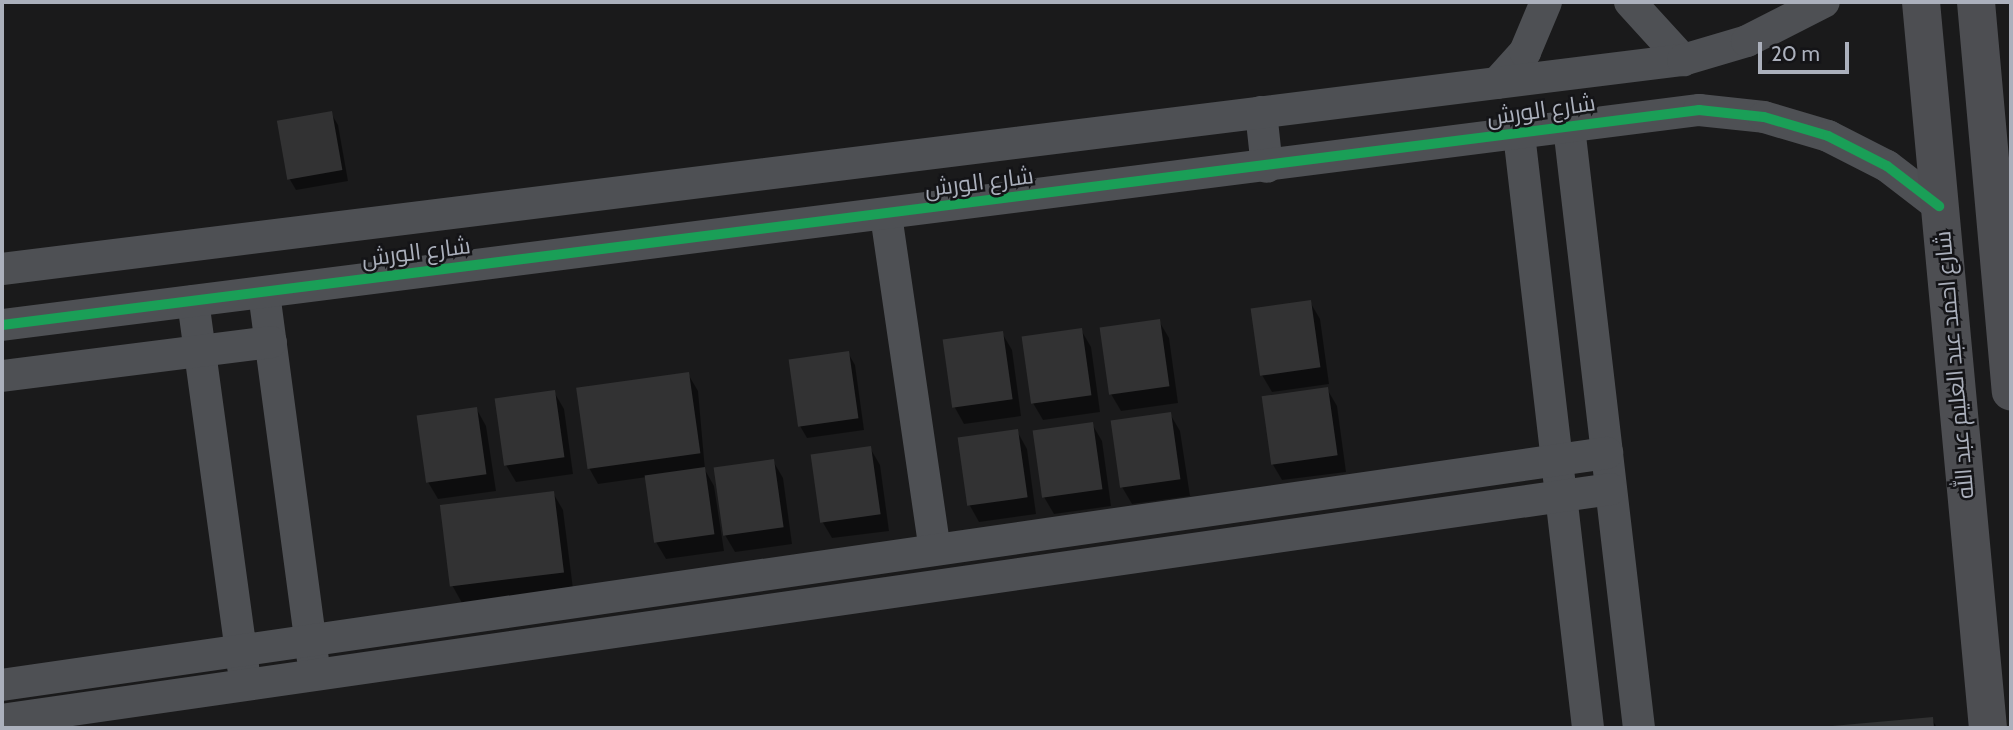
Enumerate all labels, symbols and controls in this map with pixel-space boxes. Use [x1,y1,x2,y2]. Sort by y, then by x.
scale bar [1761,28,1852,72]
text: 20 m [1771,41,1820,66]
street label: شارع الورش [1485,89,1597,131]
street label: شارع الورش [923,162,1035,202]
street label: شارع احمد عبد العليم عبد الله [1929,230,1979,500]
street label: شارع الورش [360,232,472,272]

